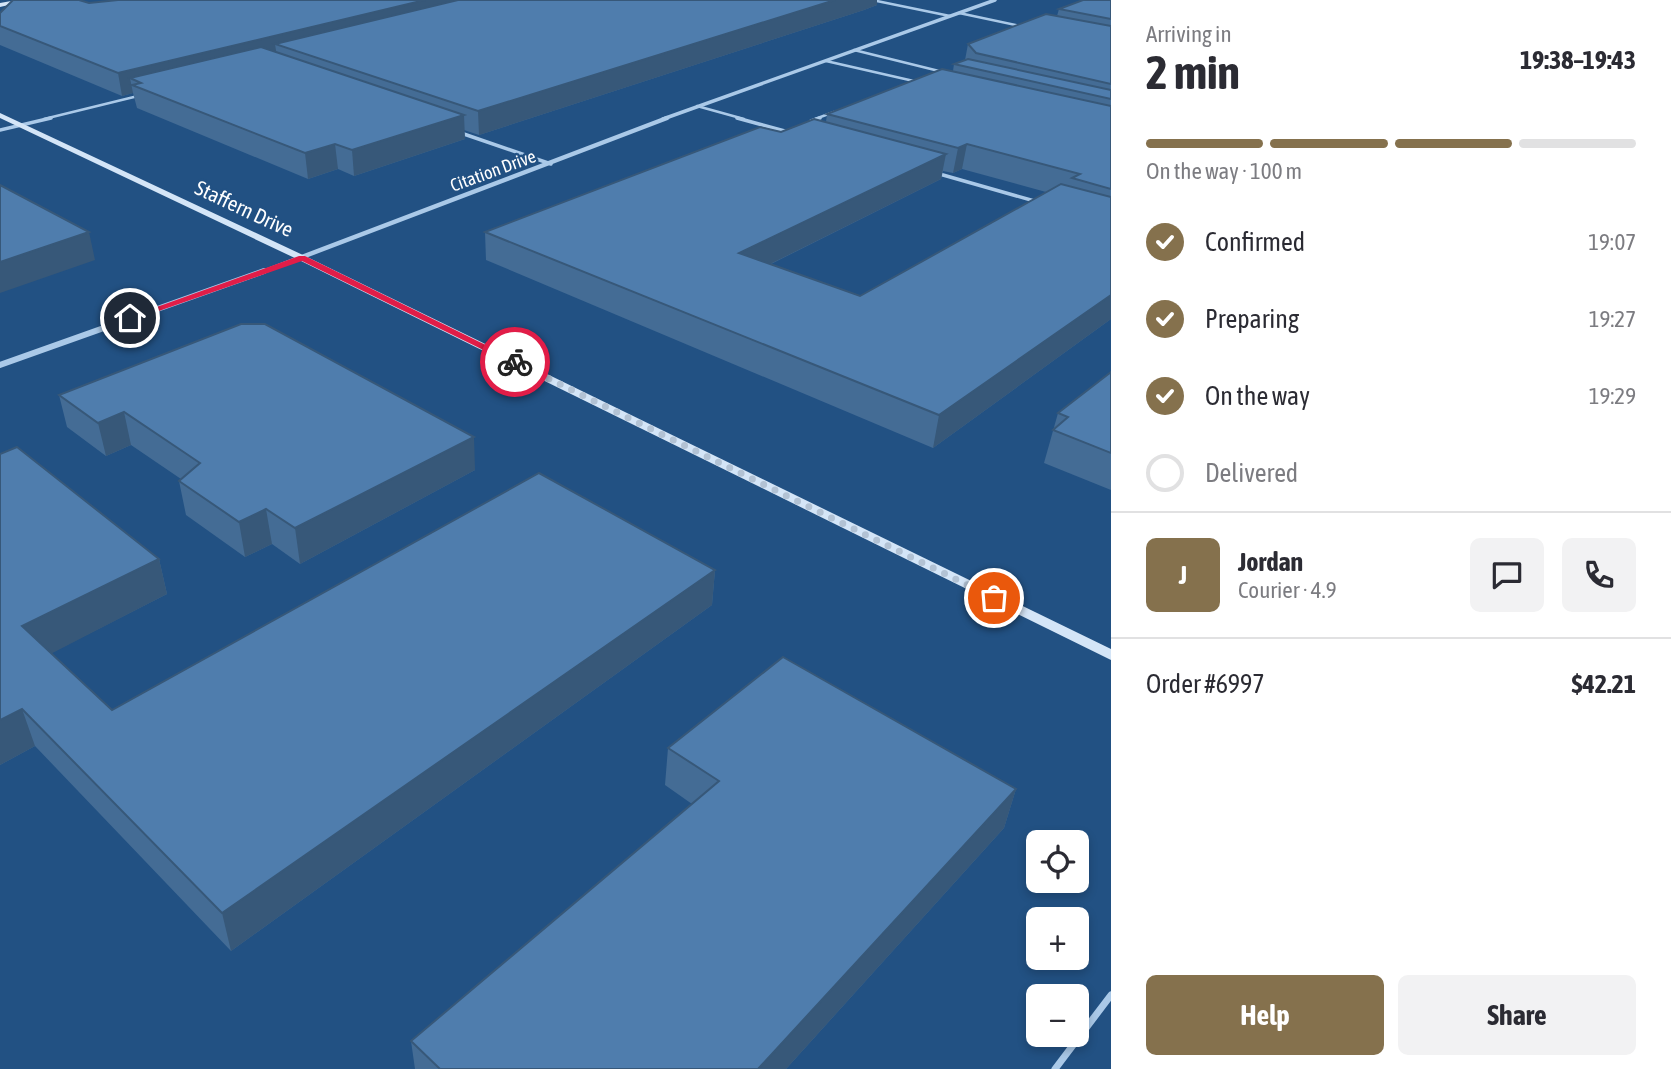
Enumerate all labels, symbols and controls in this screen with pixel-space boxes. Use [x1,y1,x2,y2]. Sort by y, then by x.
text: Arriving in [1146,21,1232,47]
text: 19:38–19:43 [1520,45,1636,75]
text: 2 min [1146,46,1240,99]
street label: Citation Drive [447,145,539,196]
text: On the way · 100 m [1146,158,1302,184]
street label: Staffern Drive [192,175,297,241]
icon: check [1146,223,1184,261]
text: Confirmed [1205,227,1305,257]
text: 19:07 [1588,229,1636,255]
pin [100,288,160,348]
icon: home [111,299,149,337]
icon: check [1146,300,1184,338]
text: Preparing [1205,304,1299,334]
text: 19:27 [1589,306,1636,332]
courier [480,327,550,397]
icon: bike [496,343,534,381]
icon: check [1146,377,1184,415]
text: On the way [1205,381,1310,411]
text: 19:29 [1589,383,1636,409]
text: Delivered [1205,458,1298,488]
button: chat [1470,538,1544,612]
button: phone [1562,538,1636,612]
text: Jordan [1238,547,1303,577]
text: J [1179,560,1187,590]
pin [964,568,1024,628]
text: Courier · 4.9 [1238,577,1337,603]
icon: bag [975,579,1013,617]
text: Order #6997 [1146,669,1265,699]
text: $42.21 [1572,669,1636,699]
map controls [1026,830,1089,1047]
button: locate [1026,830,1089,893]
button: + [1026,907,1089,970]
button: Help [1146,975,1384,1055]
button: Share [1398,975,1636,1055]
button: − [1026,984,1089,1047]

